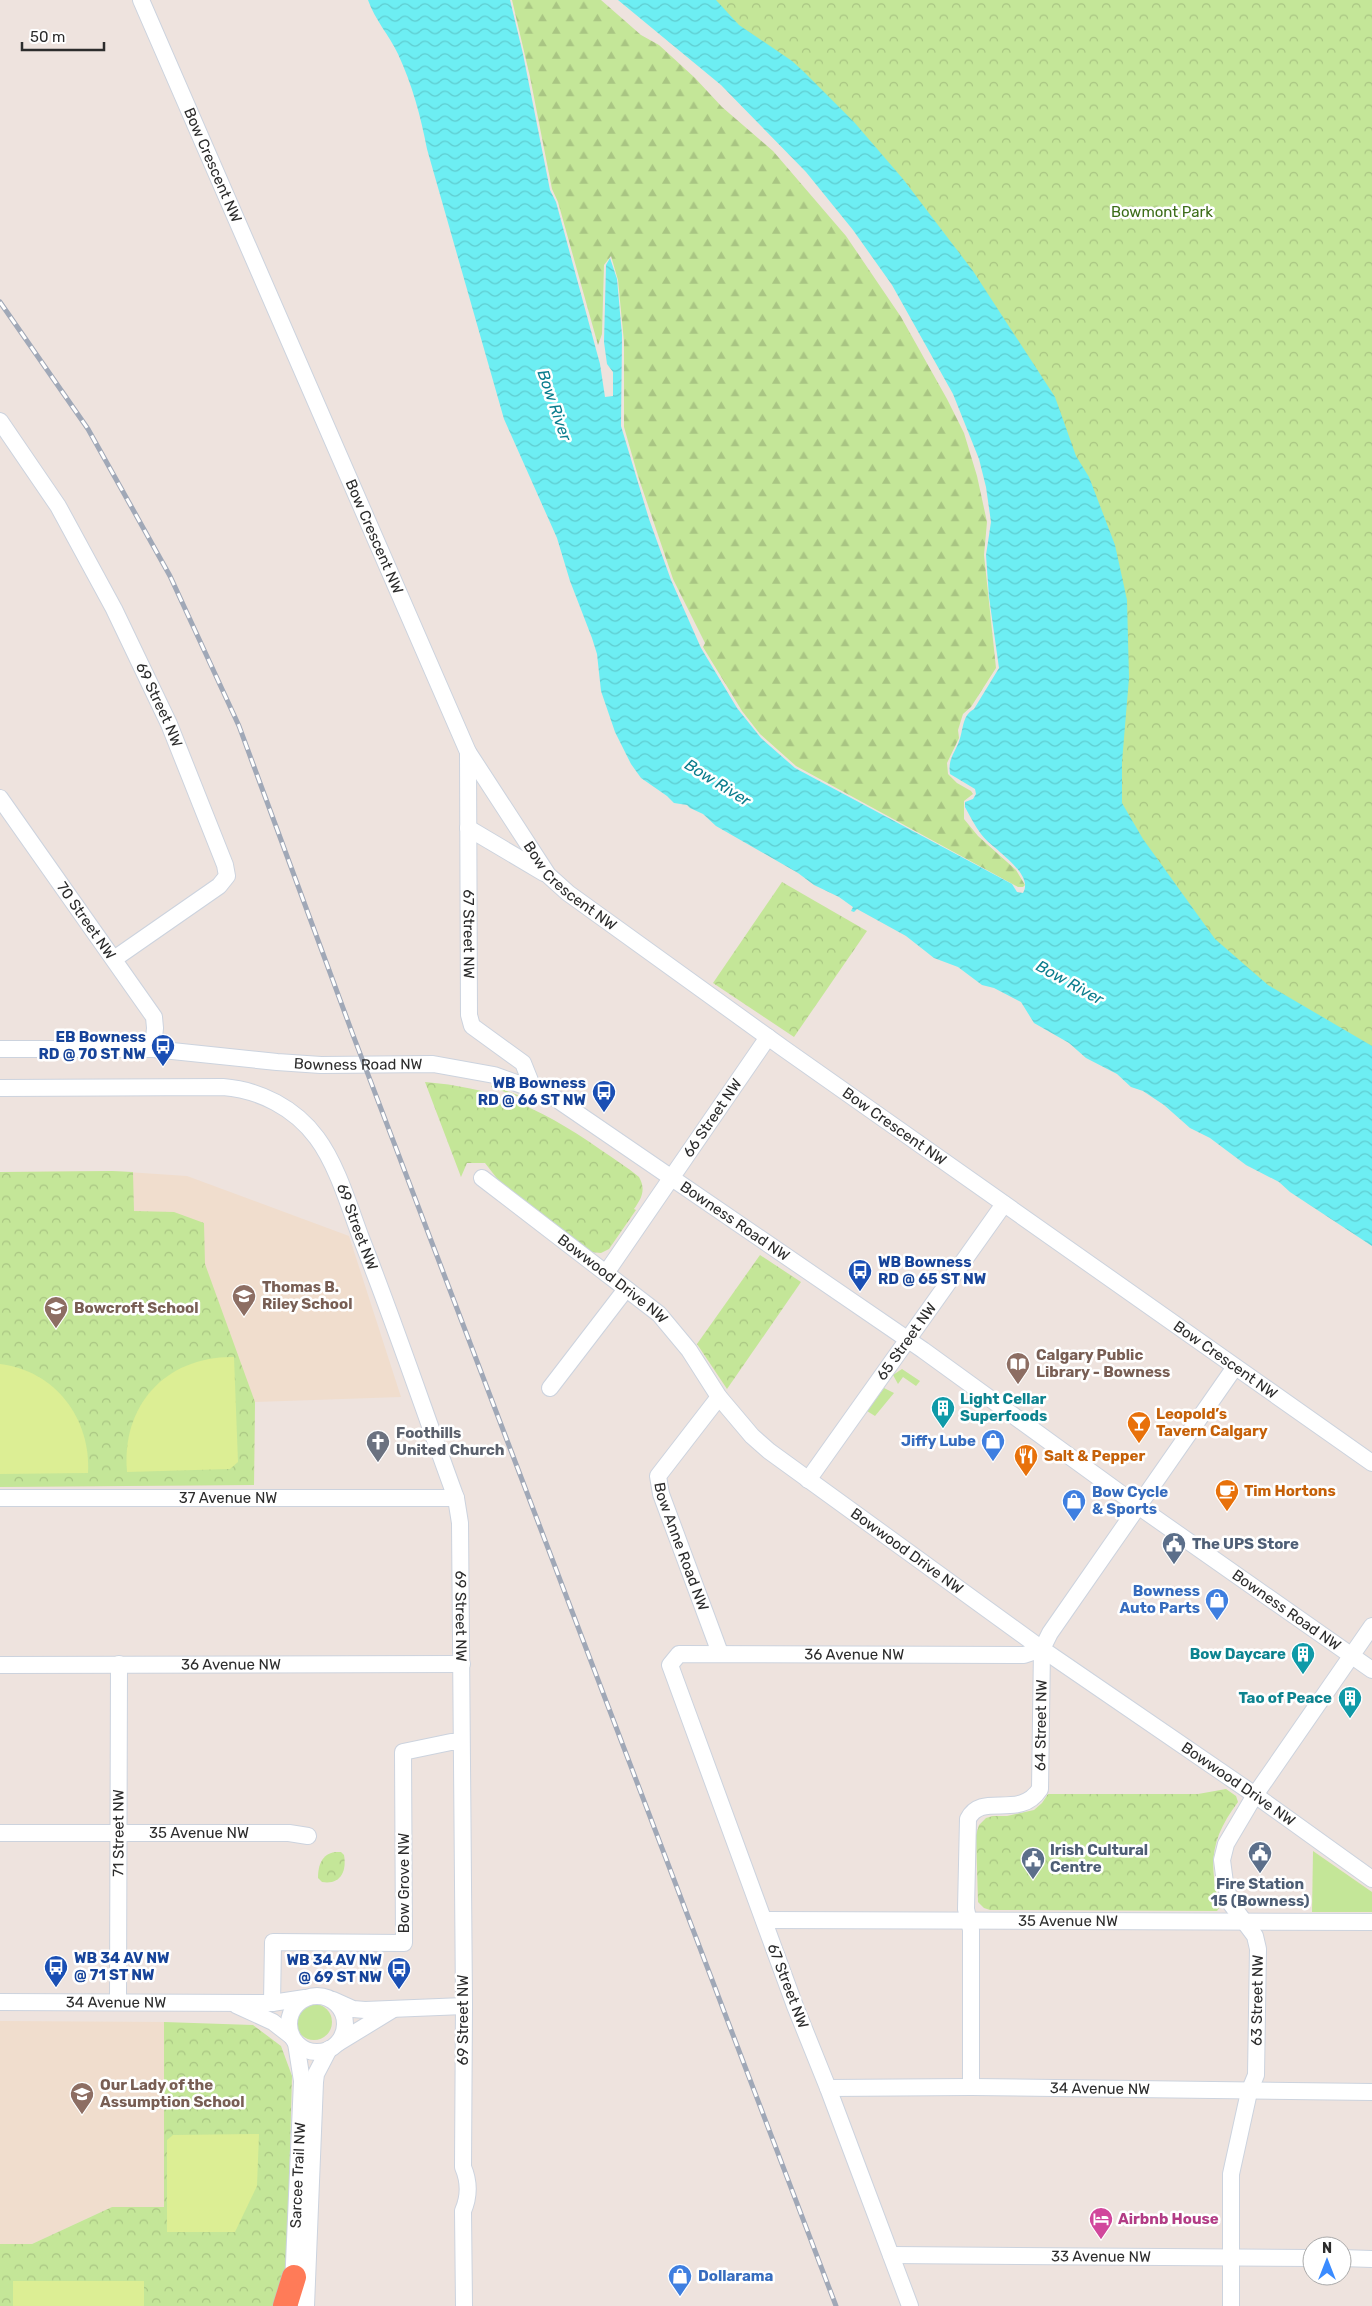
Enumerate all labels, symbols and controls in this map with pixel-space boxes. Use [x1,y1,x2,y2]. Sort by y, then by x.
scale bar [22,20,105,52]
text: 50 m [30,28,65,46]
street label: Bow Crescent NW [180,105,246,225]
park label: Bowmont Park [1111,203,1213,221]
water label: Bow River [533,367,576,444]
street label: Bow Crescent NW [341,476,407,597]
street label: 69 Street NW [132,659,186,750]
water label: Bow River [681,755,755,811]
street label: Bow Crescent NW [520,838,620,934]
street label: 70 Street NW [53,879,120,963]
street label: 67 Street NW [460,889,478,979]
water label: Bow River [1033,956,1108,1009]
place label: EB Bowness RD @ 70 ST NW [38,1028,146,1063]
bus stop icon: EB Bowness RD @ 70 ST NW [150,1033,176,1067]
street label: Bowness Road NW [293,1054,423,1074]
place label: WB Bowness RD @ 66 ST NW [478,1074,586,1109]
street label: 66 Street NW [679,1075,746,1161]
bus stop icon: WB Bowness RD @ 66 ST NW [591,1079,617,1113]
street label: Bow Crescent NW [839,1084,950,1169]
street label: Bowness Road NW [677,1177,793,1265]
street label: 69 Street NW [333,1181,382,1273]
street label: Bowwood Drive NW [554,1230,672,1327]
place label: WB Bowness RD @ 65 ST NW [878,1253,986,1288]
bus stop icon: WB Bowness RD @ 65 ST NW [847,1258,873,1292]
place label: Thomas B. Riley School [262,1278,352,1313]
school or university icon: Thomas B. Riley School [231,1283,257,1317]
school or university icon: Bowcroft School [43,1295,69,1329]
place label: Bowcroft School [74,1299,199,1317]
street label: 65 Street NW [873,1299,940,1384]
street label: Bow Crescent NW [1170,1317,1281,1403]
place label: Calgary Public Library - Bowness [1036,1346,1170,1381]
library icon: Calgary Public Library - Bowness [1005,1351,1031,1385]
place label: Light Cellar Superfoods [960,1390,1047,1425]
building icon: Light Cellar Superfoods [930,1395,956,1429]
place label: Leopold’s Tavern Calgary [1156,1405,1268,1440]
bar icon: Leopold’s Tavern Calgary [1126,1410,1152,1444]
place label: Foothills United Church [396,1424,505,1459]
shop icon: Jiffy Lube [980,1428,1006,1462]
church icon: Foothills United Church [365,1429,391,1463]
place label: Jiffy Lube [901,1432,976,1450]
restaurant icon: Salt & Pepper [1013,1443,1039,1477]
place label: Salt & Pepper [1044,1447,1145,1465]
cafe icon: Tim Hortons [1214,1478,1240,1512]
street label: Bow Anne Road NW [650,1481,712,1613]
place label: Tim Hortons [1244,1482,1336,1500]
place label: Bow Cycle & Sports [1092,1483,1168,1518]
shop icon: Bow Cycle & Sports [1061,1488,1087,1522]
street label: 37 Avenue NW [179,1489,277,1507]
street label: Bowwood Drive NW [847,1504,967,1598]
public building icon: The UPS Store [1161,1531,1187,1565]
place label: The UPS Store [1192,1535,1299,1553]
street label: Bowness Road NW [1229,1566,1344,1654]
street label: 69 Street NW [451,1570,470,1662]
place label: Bowness Auto Parts [1119,1582,1200,1617]
shop icon: Bowness Auto Parts [1204,1587,1230,1621]
building icon: Bow Daycare [1290,1641,1316,1675]
street label: 36 Avenue NW [804,1645,904,1664]
place label: Bow Daycare [1190,1645,1286,1663]
street label: 36 Avenue NW [181,1655,281,1674]
street label: 64 Street NW [1031,1679,1051,1771]
building icon: Tao of Peace [1337,1685,1363,1719]
place label: Tao of Peace [1238,1689,1332,1707]
street label: Bowwood Drive NW [1178,1738,1299,1830]
street label: 71 Street NW [109,1789,128,1877]
street label: 35 Avenue NW [149,1824,249,1842]
street label: Bow Grove NW [395,1833,413,1933]
public building icon: Fire Station 15 (Bowness) [1247,1840,1273,1874]
place label: Irish Cultural Centre [1050,1841,1148,1876]
public building icon: Irish Cultural Centre [1020,1846,1046,1880]
place label: Fire Station 15 (Bowness) [1211,1875,1310,1910]
street label: 35 Avenue NW [1018,1912,1118,1930]
street label: 67 Street NW [764,1941,812,2031]
place label: WB 34 AV NW @ 71 ST NW [74,1949,170,1984]
place label: WB 34 AV NW @ 69 ST NW [286,1951,382,1986]
bus stop icon: WB 34 AV NW @ 71 ST NW [43,1954,69,1988]
street label: 63 Street NW [1247,1955,1267,2046]
bus stop icon: WB 34 AV NW @ 69 ST NW [386,1956,412,1990]
street label: 69 Street NW [454,1974,472,2066]
street label: 34 Avenue NW [66,1993,166,2012]
place label: Our Lady of the Assumption School [100,2076,245,2111]
street label: 34 Avenue NW [1050,2079,1150,2098]
school or university icon: Our Lady of the Assumption School [69,2081,95,2115]
street label: Sarcee Trail NW [287,2122,309,2229]
hotel icon: Airbnb House [1088,2206,1114,2240]
place label: Airbnb House [1118,2210,1219,2228]
north arrow [1302,2236,1352,2286]
text: N [1322,2240,1332,2257]
street label: 33 Avenue NW [1051,2247,1151,2266]
shop icon: Dollarama [667,2263,693,2297]
place label: Dollarama [698,2267,774,2285]

